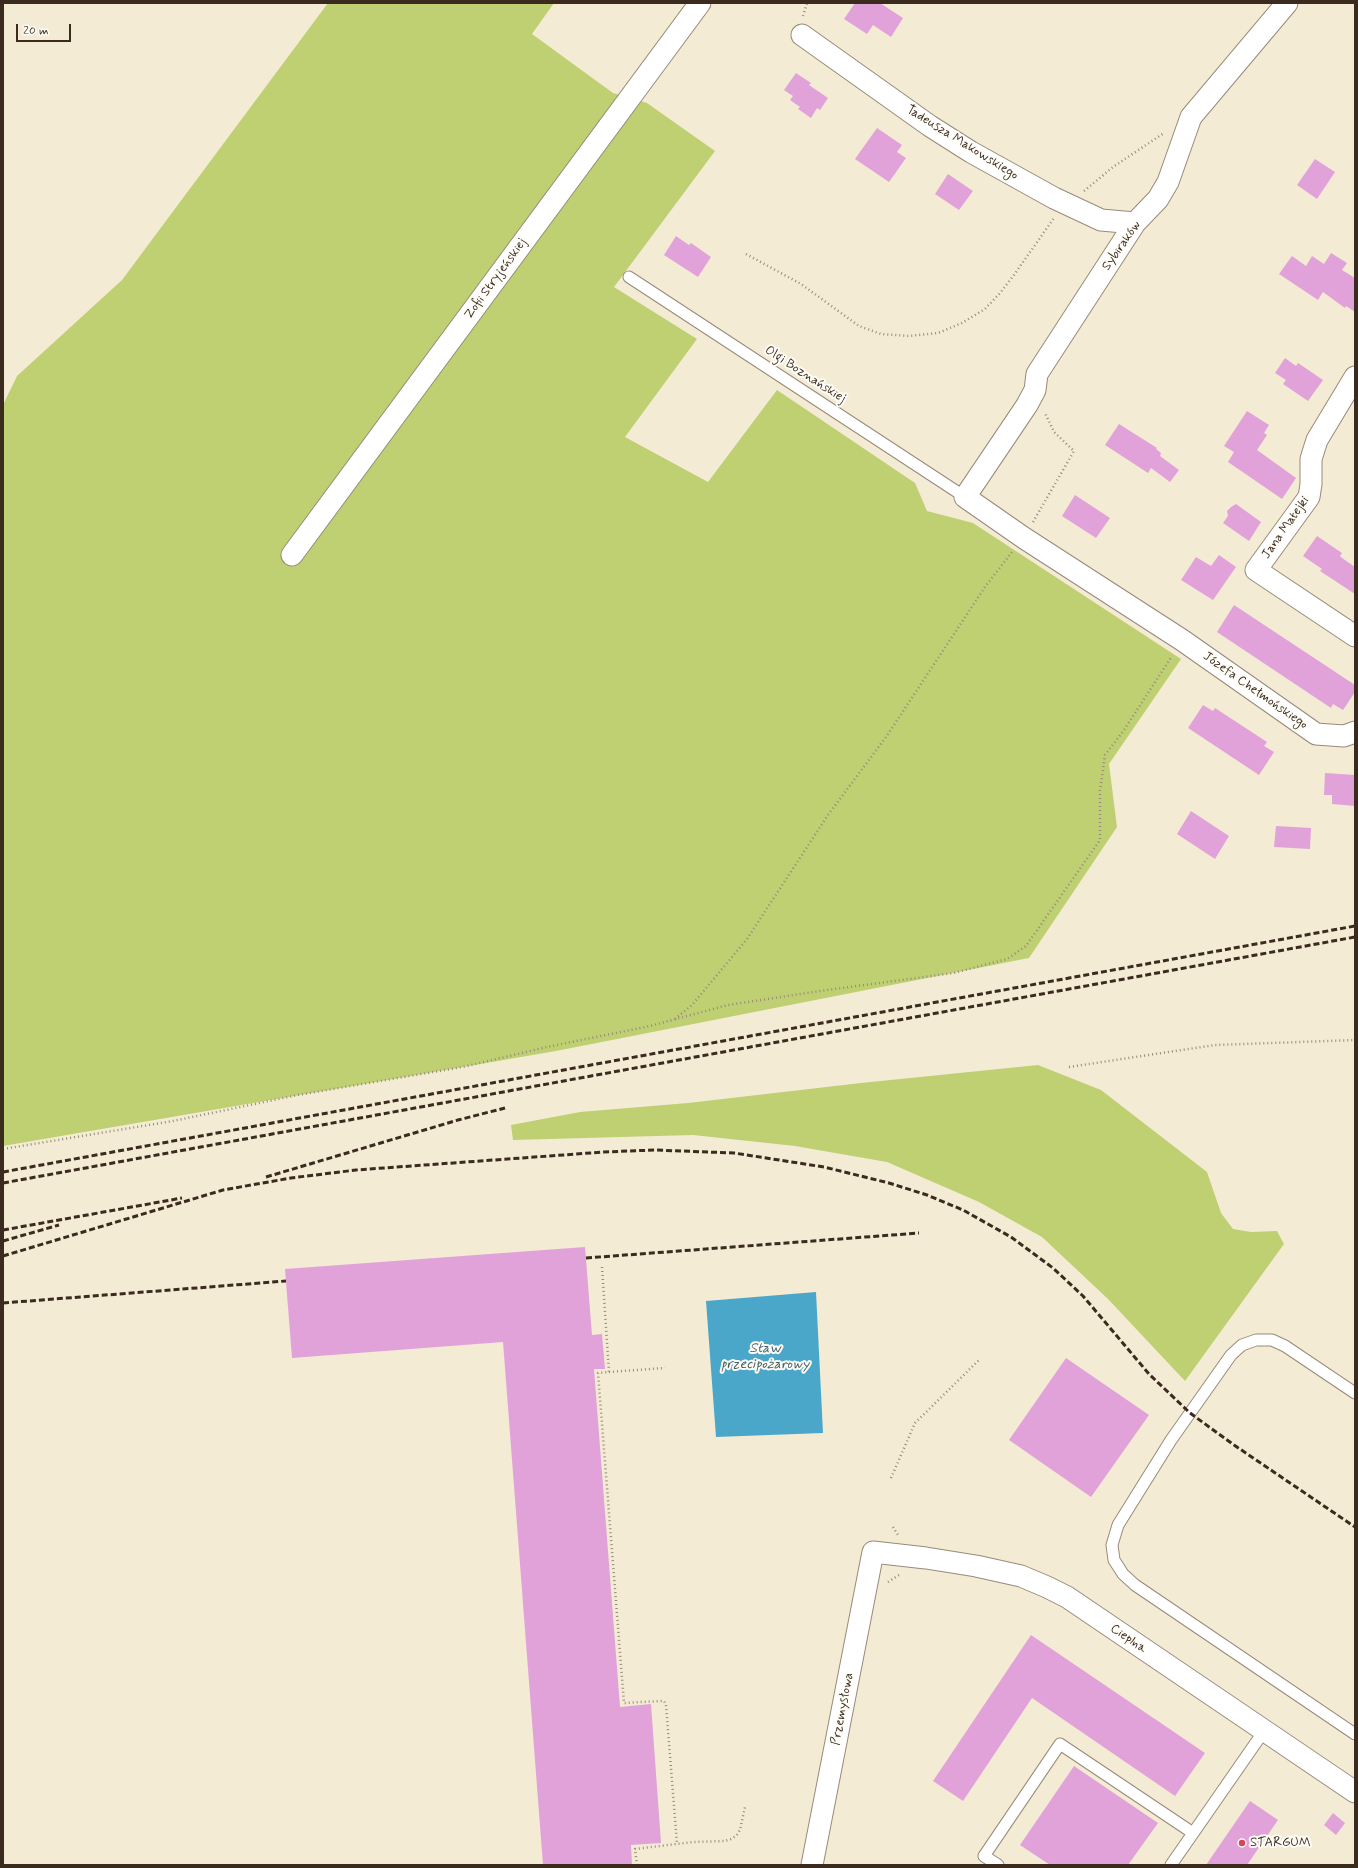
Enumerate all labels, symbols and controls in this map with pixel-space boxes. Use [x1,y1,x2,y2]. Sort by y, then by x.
scale bar [18,16,73,42]
text: 20 m [23,23,49,39]
street label: Tadeusza Makowskiego [903,102,1021,184]
street label: Sybiraków [1099,218,1145,274]
street label: Zofii Stryjeńskiej [461,236,531,322]
street label: Olgi Boznańskiej [761,343,849,407]
street label: Jana Matejki [1259,494,1313,562]
street label: Józefa Chełmońskiego [1200,649,1310,733]
water label: Staw przecipożarowy [721,1341,809,1374]
street label: Cieplna [1107,1621,1149,1657]
street label: Przemysłowa [828,1671,858,1747]
place label: STARGUM [1250,1835,1311,1851]
marker: STARGUM [1237,1838,1247,1848]

